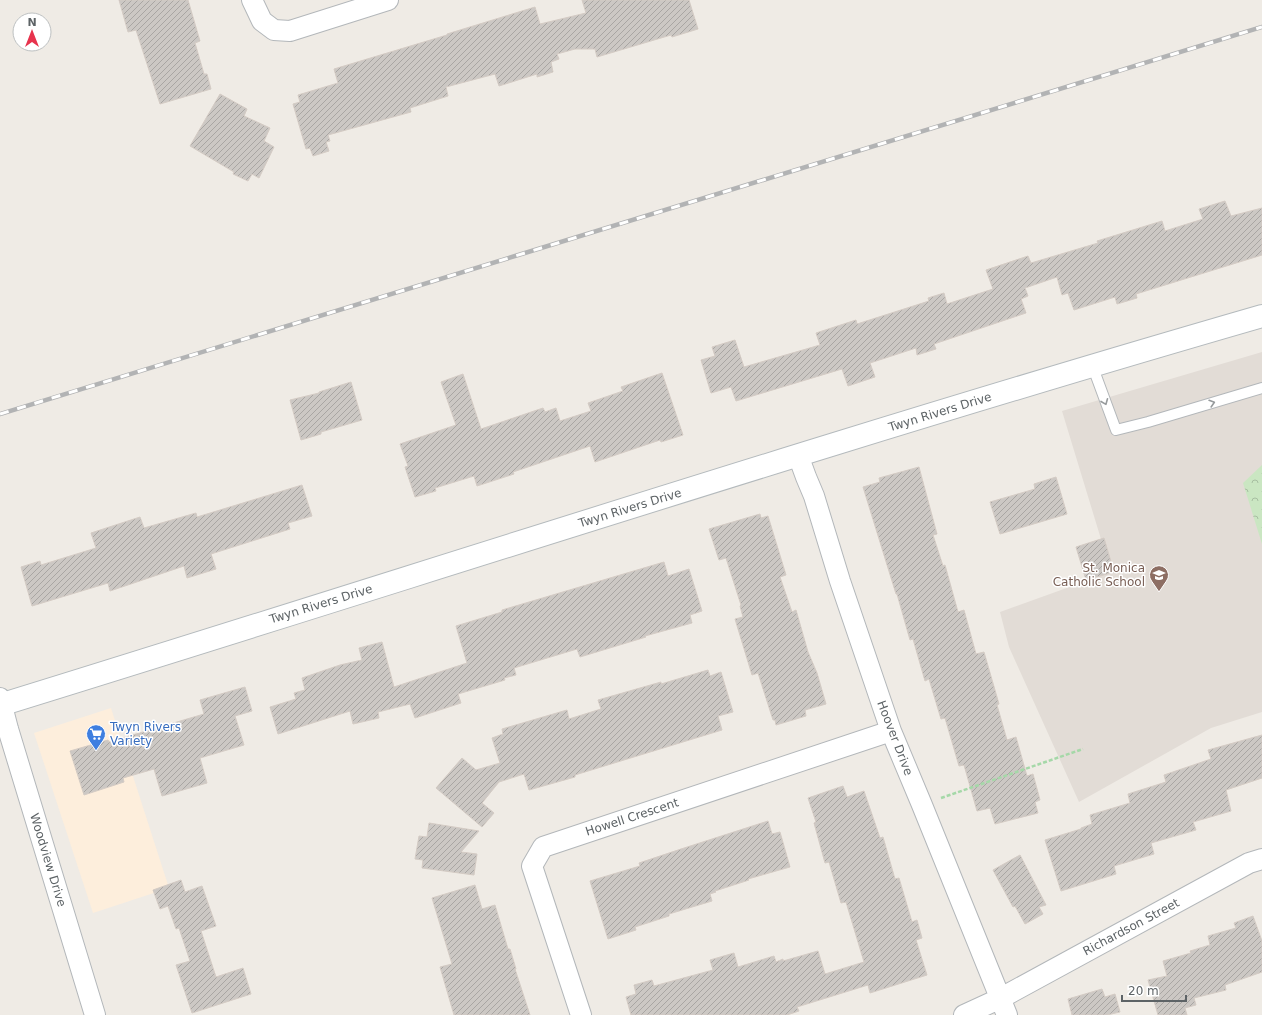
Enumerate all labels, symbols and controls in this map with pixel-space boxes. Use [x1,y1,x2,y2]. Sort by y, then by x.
north arrow [12,12,52,52]
text: N [27,16,37,29]
street label: Twyn Rivers Drive [886,390,993,435]
one-way arrow [1100,398,1108,405]
one-way arrow [1208,399,1215,408]
street label: Twyn Rivers Drive [576,486,683,531]
place label: St. Monica Catholic School [1053,561,1145,589]
school or university icon: St. Monica Catholic School [1148,564,1170,592]
street label: Twyn Rivers Drive [267,582,374,627]
street label: Hoover Drive [874,699,916,777]
place label: Twyn Rivers Variety [109,720,181,748]
supermarket icon: Twyn Rivers Variety [85,723,107,751]
street label: Howell Crescent [584,795,681,839]
street label: Woodview Drive [27,812,69,908]
street label: Richardson Street [1080,896,1182,958]
scale bar [1122,977,1186,1003]
text: 20 m [1128,984,1159,998]

